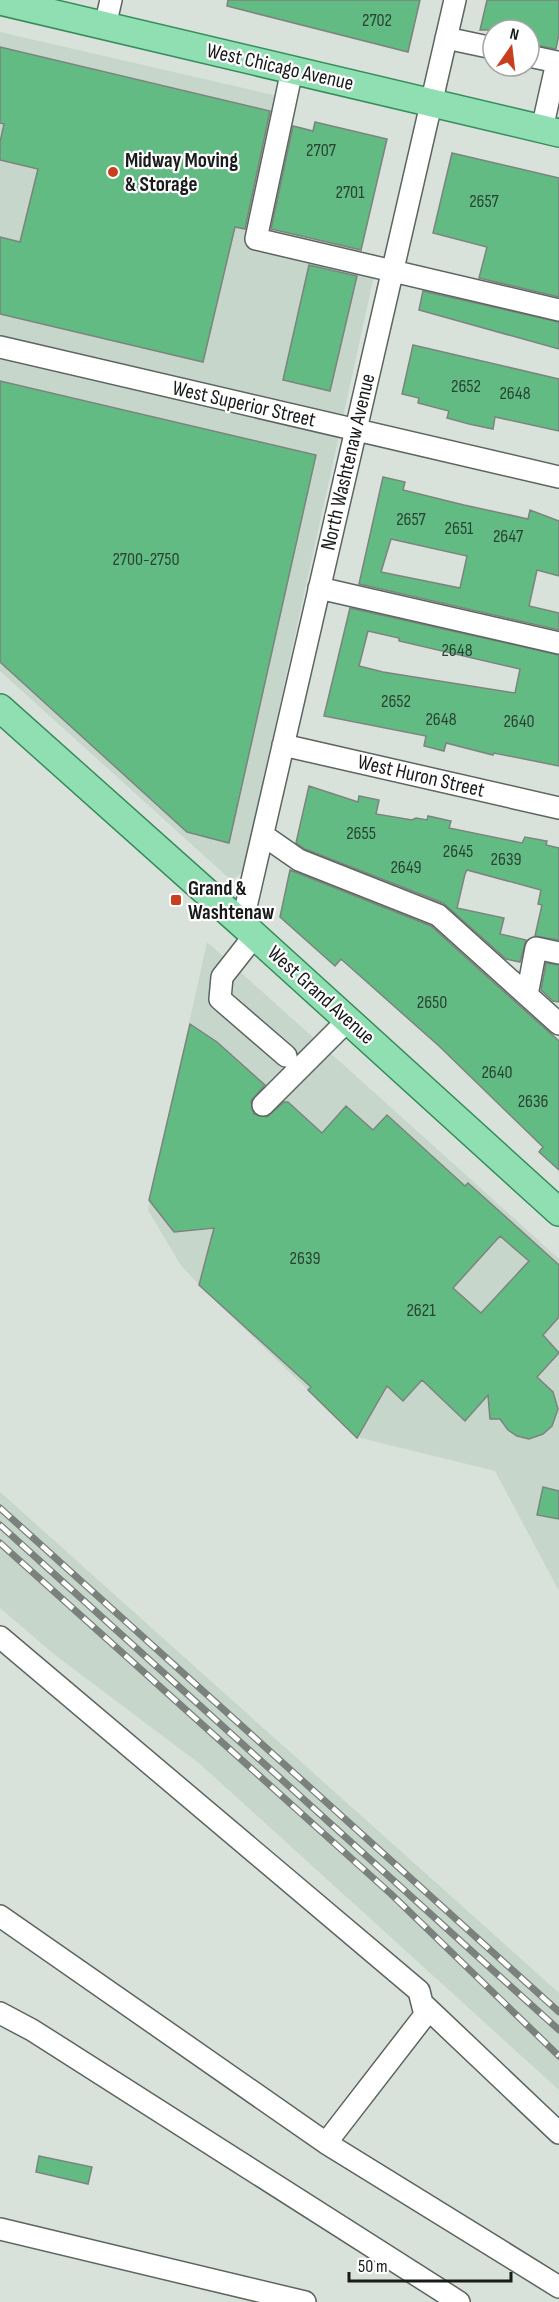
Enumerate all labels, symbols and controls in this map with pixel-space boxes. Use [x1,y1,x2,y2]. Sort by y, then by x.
house number: 2702 [362,10,392,31]
north arrow [481,18,541,78]
text: N [508,25,521,45]
street label: West Chicago Avenue [204,38,356,96]
house number: 2707 [306,140,337,161]
place label: Midway Moving & Storage [125,148,238,197]
marker: Midway Moving & Storage [106,165,120,179]
house number: 2701 [336,182,365,203]
house number: 2657 [469,191,500,212]
street label: North Washtenaw Avenue [316,371,380,553]
street label: West Superior Street [170,375,318,433]
house number: 2652 [451,376,481,397]
house number: 2648 [499,383,531,404]
house number: 2657 [396,509,427,530]
house number: 2651 [445,518,474,539]
house number: 2647 [493,526,524,547]
house number: 2700-2750 [112,549,180,570]
house number: 2648 [441,640,473,661]
house number: 2652 [381,691,411,712]
house number: 2648 [425,709,457,730]
house number: 2640 [503,711,535,732]
street label: West Huron Street [355,749,487,803]
house number: 2655 [346,823,376,844]
house number: 2645 [443,841,473,862]
house number: 2639 [491,849,521,870]
house number: 2649 [390,857,422,878]
place label: Grand & Washtenaw [188,876,275,925]
marker: Grand & Washtenaw [169,893,183,907]
street label: West Grand Avenue [262,940,380,1050]
house number: 2650 [417,992,447,1013]
house number: 2640 [481,1062,513,1083]
house number: 2636 [518,1091,548,1112]
house number: 2639 [290,1248,320,1269]
house number: 2621 [406,1300,436,1321]
scale bar [349,2245,511,2283]
text: 50 m [358,2256,388,2277]

